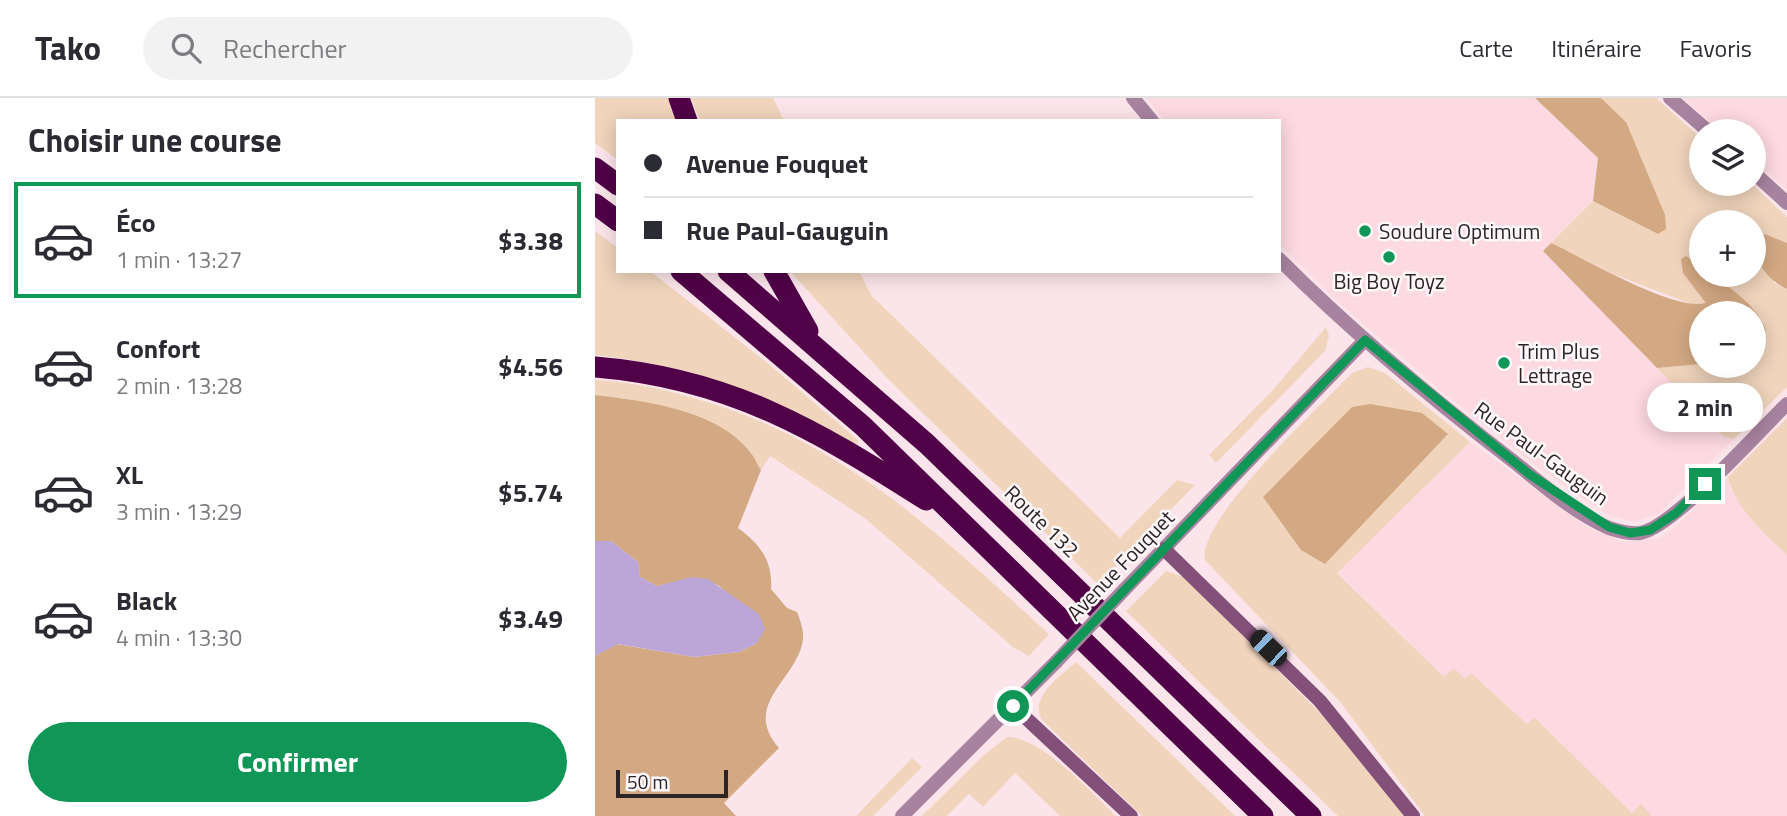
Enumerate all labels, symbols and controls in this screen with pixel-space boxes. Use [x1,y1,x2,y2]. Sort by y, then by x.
search box [143,17,633,80]
text: Tako [35,23,101,73]
icon: search [167,29,205,67]
text: Rechercher [223,29,347,68]
text: Carte [1459,30,1513,66]
text: Itinéraire [1551,30,1642,66]
text: Favoris [1680,30,1752,66]
text: Choisir une course [28,116,282,164]
map controls [1689,119,1766,378]
button: layers [1689,119,1766,196]
text: Avenue Fouquet [686,144,868,183]
text: Éco [116,203,156,242]
icon: car [32,209,95,272]
button: + [1689,210,1766,287]
text: Rue Paul-Gauguin [686,211,889,250]
place label: Soudure Optimum [1379,215,1540,247]
text: $3.38 [498,221,563,260]
marker: Soudure Optimum [1357,223,1373,239]
text: 1 min · 13:27 [116,242,242,277]
marker: Big Boy Toyz [1381,249,1397,265]
place label: Big Boy Toyz [1333,265,1445,297]
button: − [1689,301,1766,378]
text: Confort [116,329,200,368]
icon: car [32,335,95,398]
place label: Trim Plus Lettrage [1518,335,1600,391]
text: $4.56 [498,347,563,386]
marker: Trim Plus Lettrage [1496,355,1512,371]
text: 2 min · 13:28 [116,368,242,403]
callout: 2 min [1647,382,1763,432]
text: 2 min [1677,390,1733,425]
street label: Rue Paul-Gauguin [1468,393,1616,513]
text: XL [116,455,143,494]
icon: car [32,461,95,524]
route end [1689,468,1721,500]
text: $5.74 [498,473,563,512]
street label: Route 132 [997,477,1087,565]
text: 3 min · 13:29 [116,494,242,529]
street label: Avenue Fouquet [1059,502,1182,628]
text: Black [116,581,177,620]
icon: car [32,587,95,650]
text: $3.49 [498,599,563,638]
text: 4 min · 13:30 [116,620,242,655]
car [1246,626,1291,670]
route start [997,690,1029,722]
button: Confirmer [28,722,567,802]
scale bar [616,767,728,799]
text: 50 m [627,767,668,796]

